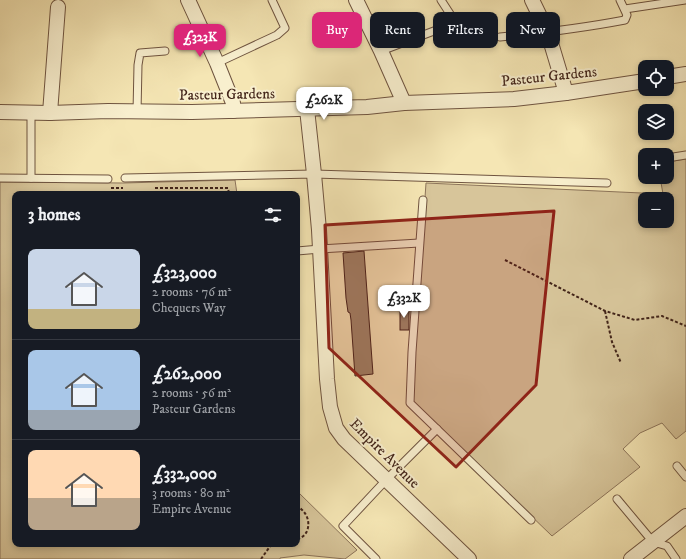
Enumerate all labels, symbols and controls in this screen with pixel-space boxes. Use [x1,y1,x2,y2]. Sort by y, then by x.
chip: Buy [312,12,362,48]
chip: Rent [370,12,425,48]
chip: Filters [433,12,498,48]
chip: New [506,12,560,48]
pin: £323K [172,24,228,58]
text: £323K [183,29,217,45]
map controls [638,60,674,228]
button: locate [638,60,674,96]
street label: Pasteur Gardens [500,62,598,91]
street label: Pasteur Gardens [179,84,275,105]
pin: £262K [296,87,352,121]
text: £262K [305,92,343,108]
button: layers [638,104,674,140]
button: + [638,148,674,184]
button: − [638,192,674,228]
text: 3 homes [28,204,81,226]
icon: filters [262,204,284,226]
text: £323,000 [152,262,217,284]
icon: home [60,265,108,313]
text: 2 rooms · 76 m² [152,284,231,300]
pin: £332K [376,285,432,319]
text: £332K [387,290,421,306]
text: Chequers Way [152,300,226,316]
text: £262,000 [152,363,222,385]
icon: home [60,366,108,414]
text: 2 rooms · 56 m² [152,385,231,401]
text: Pasteur Gardens [152,401,235,417]
street label: Empire Avenue [346,414,424,492]
text: £332,000 [152,463,217,485]
icon: home [60,466,108,514]
text: 3 rooms · 80 m² [152,485,230,501]
text: Empire Avenue [152,501,231,517]

